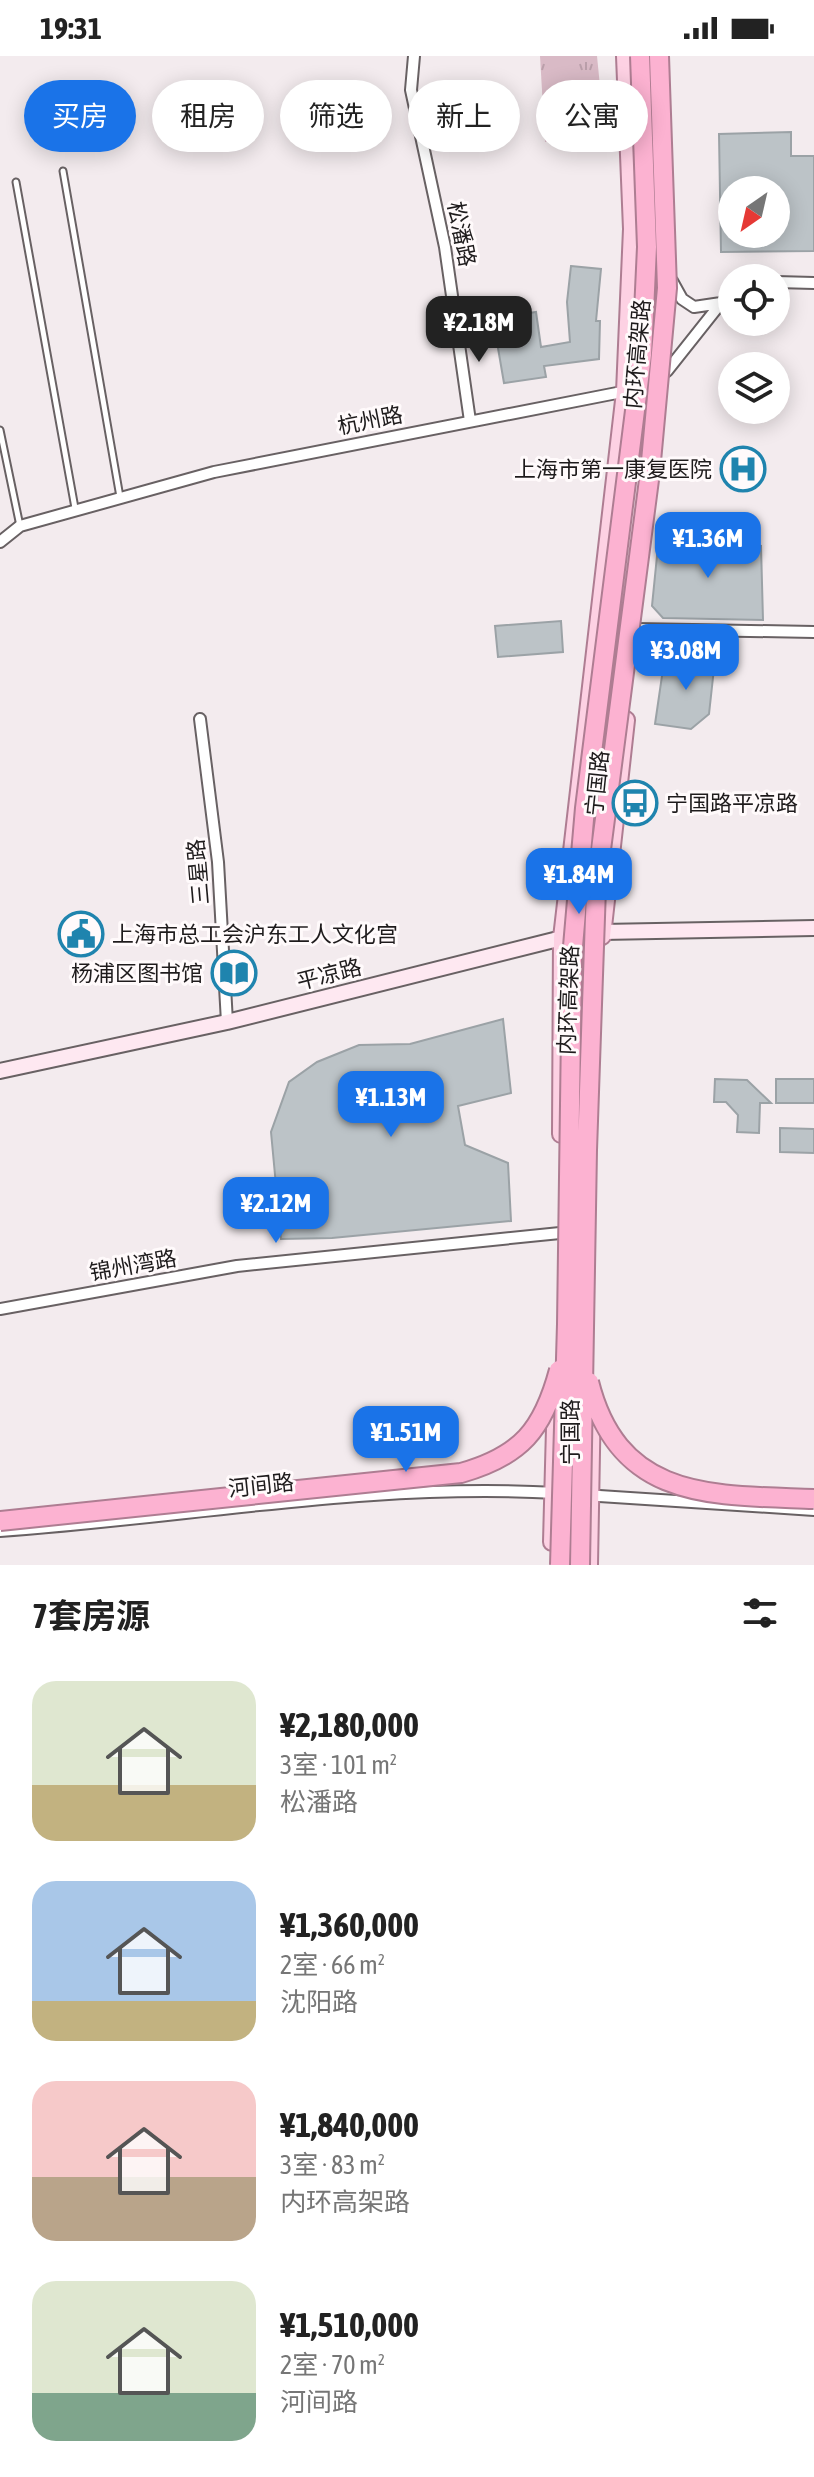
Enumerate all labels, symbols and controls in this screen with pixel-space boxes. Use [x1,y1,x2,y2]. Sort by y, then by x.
text: 19:31 [40,11,102,45]
chip: 买房 [24,80,136,152]
chip: 租房 [152,80,264,152]
chip: 筛选 [280,80,392,152]
chip: 新上 [408,80,520,152]
chip: 公寓 [536,80,648,152]
north arrow [718,176,790,248]
map controls [718,176,790,424]
street label: 松潘路 [443,199,481,269]
button: locate [718,264,790,336]
pin: ¥2.18M [414,296,544,364]
street label: 内环高架路 [619,298,655,410]
text: ¥2.18M [444,307,514,337]
button: layers [718,352,790,424]
street label: 杭州路 [335,401,405,439]
hospital icon: 上海市第一康复医院 [719,445,767,493]
place label: 上海市第一康复医院 [514,456,712,482]
pin: ¥1.36M [643,512,773,580]
text: ¥1.36M [673,523,743,553]
pin: ¥3.08M [621,624,751,692]
text: ¥3.08M [651,635,721,665]
street label: 宁国路 [581,749,613,817]
bus stop icon: 宁国路平凉路 [611,779,659,827]
place label: 宁国路平凉路 [666,790,798,816]
street label: 三星路 [182,838,214,906]
pin: ¥1.84M [514,848,644,916]
text: ¥1.84M [544,859,614,889]
public building icon: 上海市总工会沪东工人文化宫 [57,910,105,958]
place label: 上海市总工会沪东工人文化宫 [112,921,398,947]
street label: 内环高架路 [553,945,583,1055]
library icon: 杨浦区图书馆 [210,949,258,997]
street label: 平凉路 [294,953,364,995]
place label: 杨浦区图书馆 [71,960,203,986]
pin: ¥1.13M [326,1071,456,1139]
text: ¥1.13M [356,1082,426,1112]
pin: ¥2.12M [211,1177,341,1245]
text: ¥2.12M [241,1188,311,1218]
street label: 锦州湾路 [87,1245,179,1285]
street label: 宁国路 [557,1399,583,1465]
pin: ¥1.51M [341,1406,471,1474]
text: ¥1.51M [371,1417,441,1447]
street label: 河间路 [227,1469,295,1501]
icon: filters [738,1591,782,1635]
text: 7套房源 [32,1596,150,1635]
text: ¥2,180,000 [280,1705,419,1744]
icon: home [96,1713,192,1809]
text: 3室 · 101 m² [280,1750,397,1780]
text: 松潘路 [280,1787,358,1817]
text: ¥1,360,000 [280,1905,419,1944]
icon: home [96,1913,192,2009]
text: 2室 · 66 m² [280,1950,385,1980]
text: 沈阳路 [280,1987,358,2017]
text: ¥1,840,000 [280,2105,419,2144]
icon: home [96,2113,192,2209]
text: 3室 · 83 m² [280,2150,385,2180]
text: 内环高架路 [280,2187,410,2217]
text: ¥1,510,000 [280,2305,419,2344]
icon: home [96,2313,192,2409]
text: 2室 · 70 m² [280,2350,385,2380]
text: 河间路 [280,2387,358,2417]

